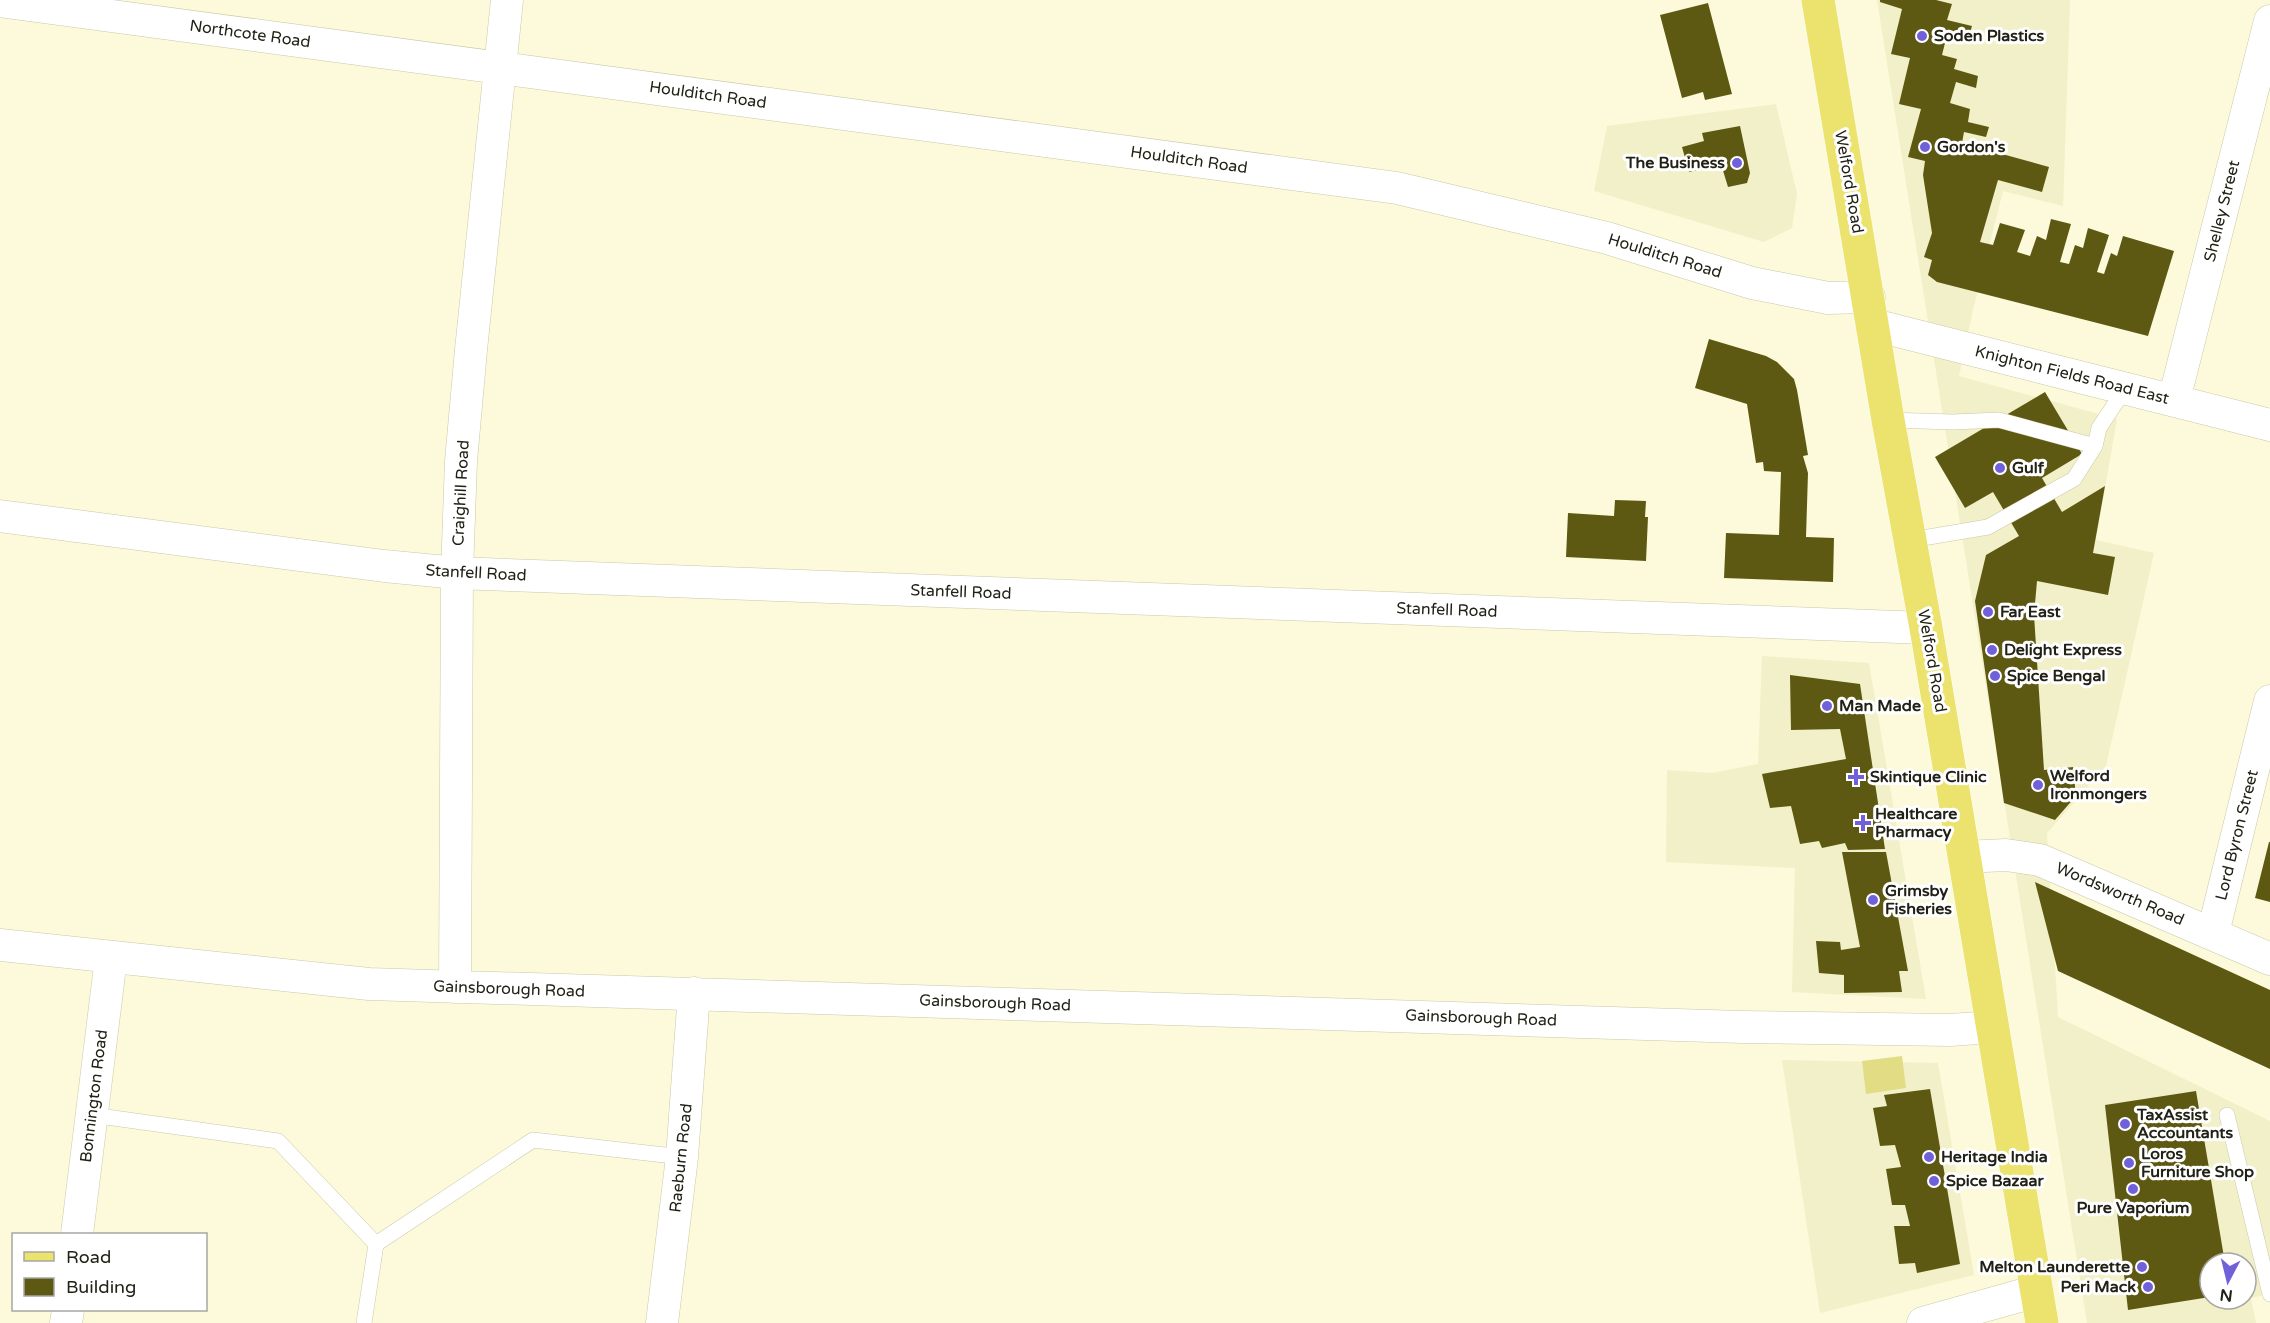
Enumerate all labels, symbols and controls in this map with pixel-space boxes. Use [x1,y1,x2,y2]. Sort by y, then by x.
street label: Northcote Road [188,16,312,52]
place label: Soden Plastics [1934,26,2045,46]
marker: Soden Plastics [1915,29,1929,43]
street label: Houlditch Road [648,77,768,113]
street label: Welford Road [1830,129,1868,235]
place label: Gordon's [1937,137,2006,157]
marker: Gordon's [1918,140,1932,154]
street label: Houlditch Road [1129,142,1249,178]
place label: The Business [1625,153,1725,173]
marker: The Business [1730,156,1744,170]
street label: Shelley Street [2200,158,2244,264]
street label: Houlditch Road [1606,229,1724,283]
street label: Knighton Fields Road East [1973,341,2171,409]
street label: Craighill Road [448,439,474,547]
place label: Gulf [2012,458,2045,478]
marker: Gulf [1993,461,2007,475]
street label: Stanfell Road [425,560,527,586]
street label: Stanfell Road [910,580,1012,604]
street label: Stanfell Road [1396,598,1498,622]
place label: Far East [2000,602,2061,622]
marker: Far East [1981,605,1995,619]
street label: Welford Road [1913,608,1951,714]
place label: Delight Express [2004,640,2122,660]
marker: Delight Express [1985,643,1999,657]
place label: Spice Bengal [2007,666,2105,686]
marker: Spice Bengal [1988,669,2002,683]
place label: Man Made [1839,696,1921,716]
marker: Man Made [1820,699,1834,713]
place label: Welford Ironmongers [2050,766,2147,804]
place label: Skintique Clinic [1870,767,1987,787]
marker: Skintique Clinic [1847,768,1865,786]
street label: Lord Byron Street [2211,768,2263,902]
marker: Welford Ironmongers [2031,778,2045,792]
place label: Healthcare Pharmacy [1875,804,1957,842]
marker: Healthcare Pharmacy [1856,816,1870,830]
street label: Wordsworth Road [2053,858,2187,930]
place label: Grimsby Fisheries [1885,881,1952,919]
marker: Grimsby Fisheries [1866,893,1880,907]
street label: Gainsborough Road [433,976,585,1002]
street label: Gainsborough Road [919,990,1071,1016]
street label: Gainsborough Road [1405,1005,1557,1031]
street label: Bonnington Road [76,1028,112,1164]
street label: Raeburn Road [665,1102,697,1214]
place label: TaxAssist Accountants [2136,1105,2233,1143]
marker: TaxAssist Accountants [2118,1117,2132,1131]
place label: Loros Furniture Shop [2141,1144,2254,1182]
place label: Heritage India [1941,1147,2048,1167]
marker: Heritage India [1922,1150,1936,1164]
marker: Loros Furniture Shop [2122,1156,2136,1170]
place label: Spice Bazaar [1946,1171,2045,1191]
marker: Spice Bazaar [1927,1174,1941,1188]
marker: Pure Vaporium [2126,1182,2140,1196]
place label: Pure Vaporium [2076,1198,2190,1218]
legend [12,1233,207,1311]
text: Road [66,1246,111,1268]
north arrow [2198,1251,2258,1311]
place label: Melton Launderette [1979,1257,2130,1277]
marker: Melton Launderette [2135,1260,2149,1274]
text: Building [66,1276,136,1298]
place label: Peri Mack [2060,1277,2136,1297]
marker: Peri Mack [2141,1280,2155,1294]
text: N [2219,1284,2234,1306]

